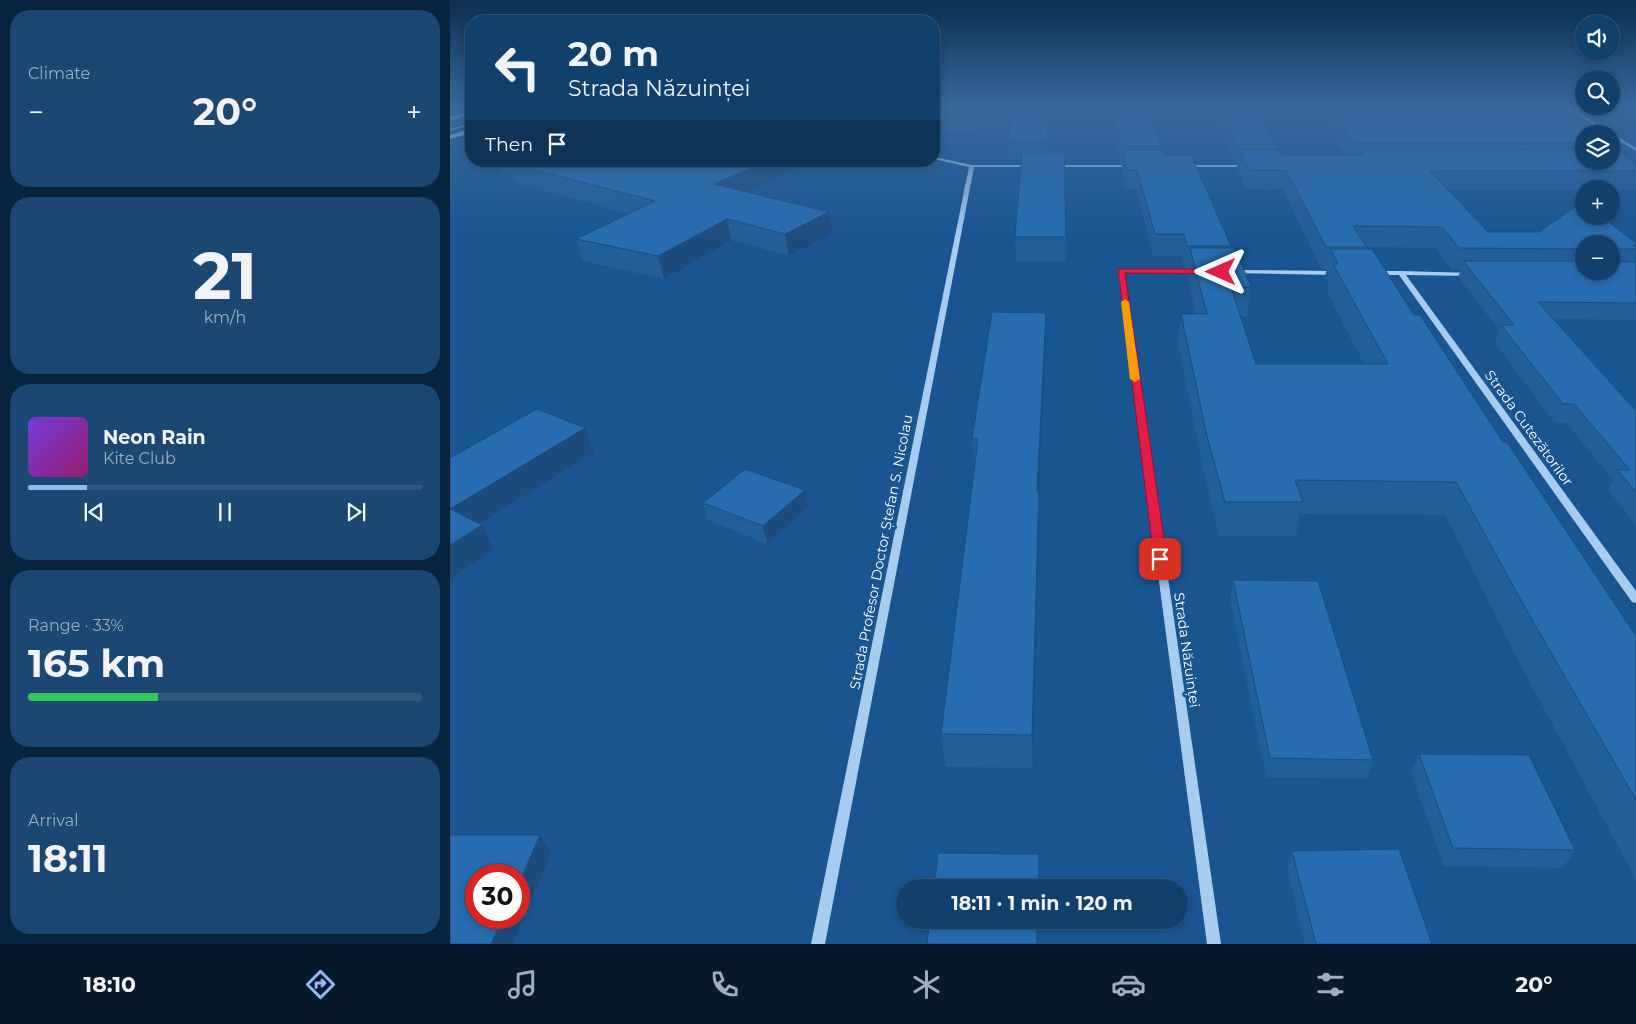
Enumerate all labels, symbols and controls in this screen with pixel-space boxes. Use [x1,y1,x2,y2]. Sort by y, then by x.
map controls [1575,15,1620,280]
button: sound [1575,15,1620,60]
text: 20 m [568,32,659,75]
icon: left [485,35,550,100]
text: Climate [28,64,90,83]
button: search [1575,70,1620,115]
text: Strada Năzuinței [568,75,750,102]
text: 20° [193,88,257,135]
text: − [28,95,44,129]
text: + [406,95,422,129]
button: layers [1575,125,1620,170]
icon: arrive [543,130,571,158]
text: Then [485,133,533,156]
button: + [1575,180,1620,225]
button: − [1575,235,1620,280]
text: 21 [193,236,257,315]
position arrow [1194,245,1246,297]
text: km/h [204,308,246,327]
street label: Strada Cutezătorilor [1481,367,1577,490]
street label: Strada Profesor Doctor Ștefan S. Nicolau [845,413,918,691]
text: Neon Rain [103,426,206,449]
text: Kite Club [103,449,176,468]
icon: previous [80,498,108,526]
icon: pause [211,498,239,526]
icon: next [342,498,370,526]
pin [1139,538,1181,580]
icon: arrive [1146,545,1174,573]
street label: Strada Năzuinței [1169,591,1204,709]
text: Range · 33% [28,616,124,635]
text: 165 km [28,640,165,687]
text: Arrival [28,811,78,830]
text: 18:11 [28,835,108,882]
speed limit sign: 30 [465,864,530,929]
text: 18:11 · 1 min · 120 m [951,892,1133,915]
icon: directions [303,967,338,1002]
icon: music [505,967,540,1002]
icon: phone [707,967,742,1002]
icon: climate [909,967,944,1002]
icon: car [1111,967,1146,1002]
icon: filters [1313,967,1348,1002]
text: 18:10 [84,971,136,998]
text: 20° [1515,971,1552,998]

